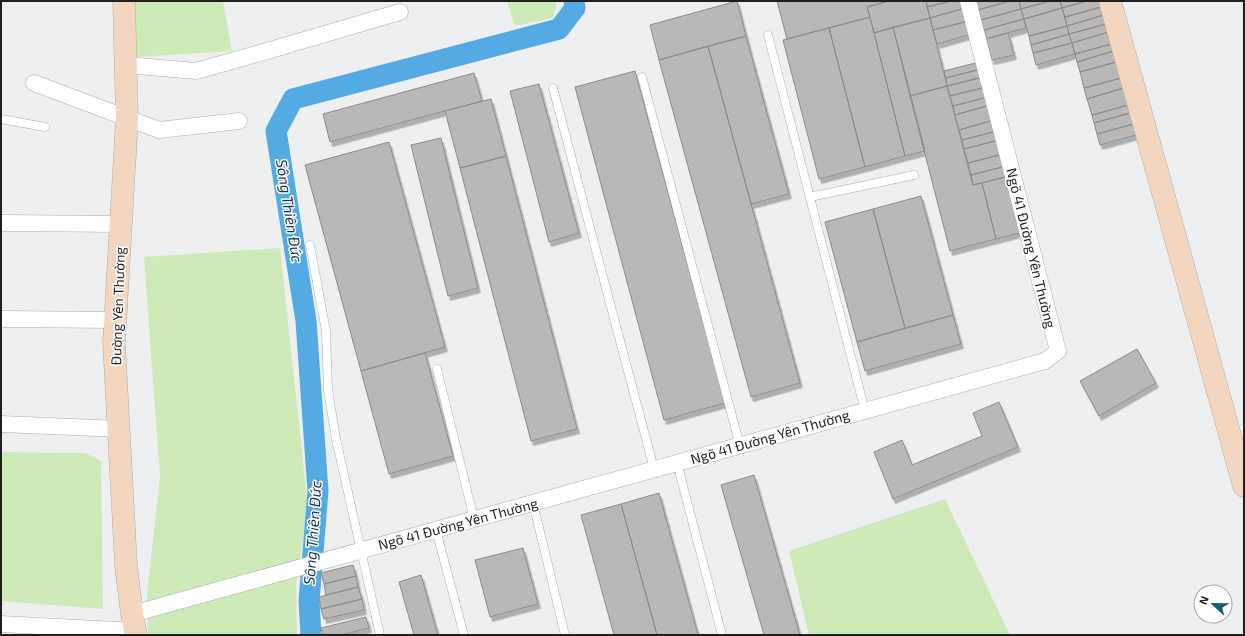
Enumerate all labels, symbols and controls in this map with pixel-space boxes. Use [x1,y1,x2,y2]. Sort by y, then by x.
water label: Sông Thiên Đức [273,158,307,264]
street label: Ngõ 41 Đường Yên Thường [1003,166,1060,330]
street label: Đường Yên Thường [107,246,128,366]
street label: Ngõ 41 Đường Yên Thường [688,406,852,467]
water label: Sông Thiên Đức [299,480,325,586]
street label: Ngõ 41 Đường Yên Thường [376,494,540,553]
north arrow [1193,584,1233,624]
text: N [1196,594,1211,606]

